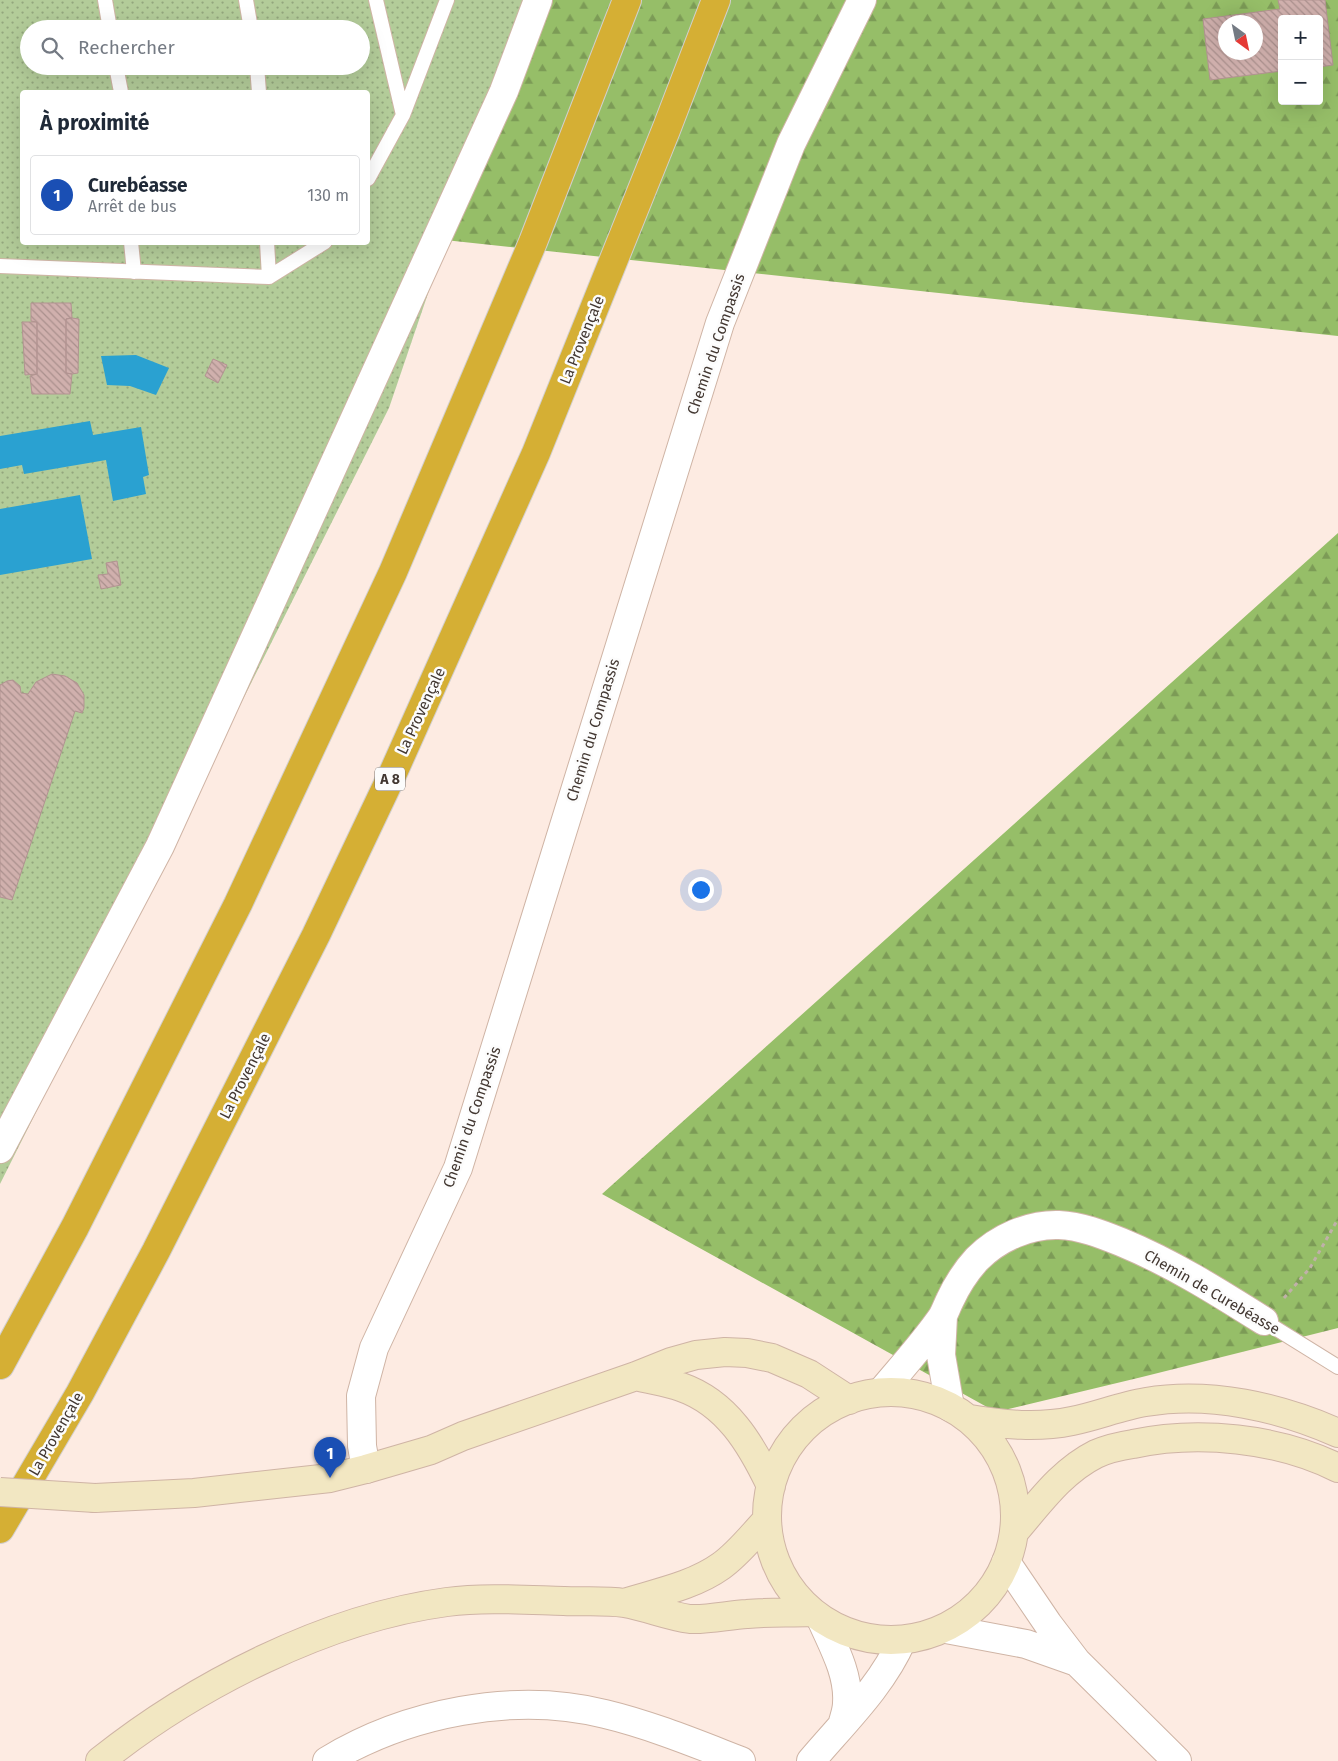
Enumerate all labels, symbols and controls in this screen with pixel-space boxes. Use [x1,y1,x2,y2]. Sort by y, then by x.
north arrow [1218,15,1263,60]
map controls [1278,15,1323,105]
button: + [1278,15,1323,60]
search box [20,20,370,75]
icon: search [38,34,66,62]
text: Rechercher [78,36,175,59]
button: − [1278,60,1323,105]
text: À proximité [40,110,149,136]
text: Curebéasse [88,174,188,197]
text: 1 [53,186,61,205]
text: 130 m [307,186,349,205]
text: Arrêt de bus [88,197,177,216]
street label: Chemin du Compassis [683,271,749,417]
street label: La Provençale [556,293,608,387]
street label: Chemin du Compassis [563,656,623,804]
street label: La Provençale [393,665,449,757]
road number: A 8 [375,768,405,791]
your location [688,877,714,903]
street label: La Provençale [216,1030,274,1122]
street label: Chemin du Compassis [439,1044,505,1190]
street label: Chemin de Curebéasse [1141,1246,1283,1338]
street label: La Provençale [25,1389,87,1479]
pin: 1 [314,1437,346,1478]

